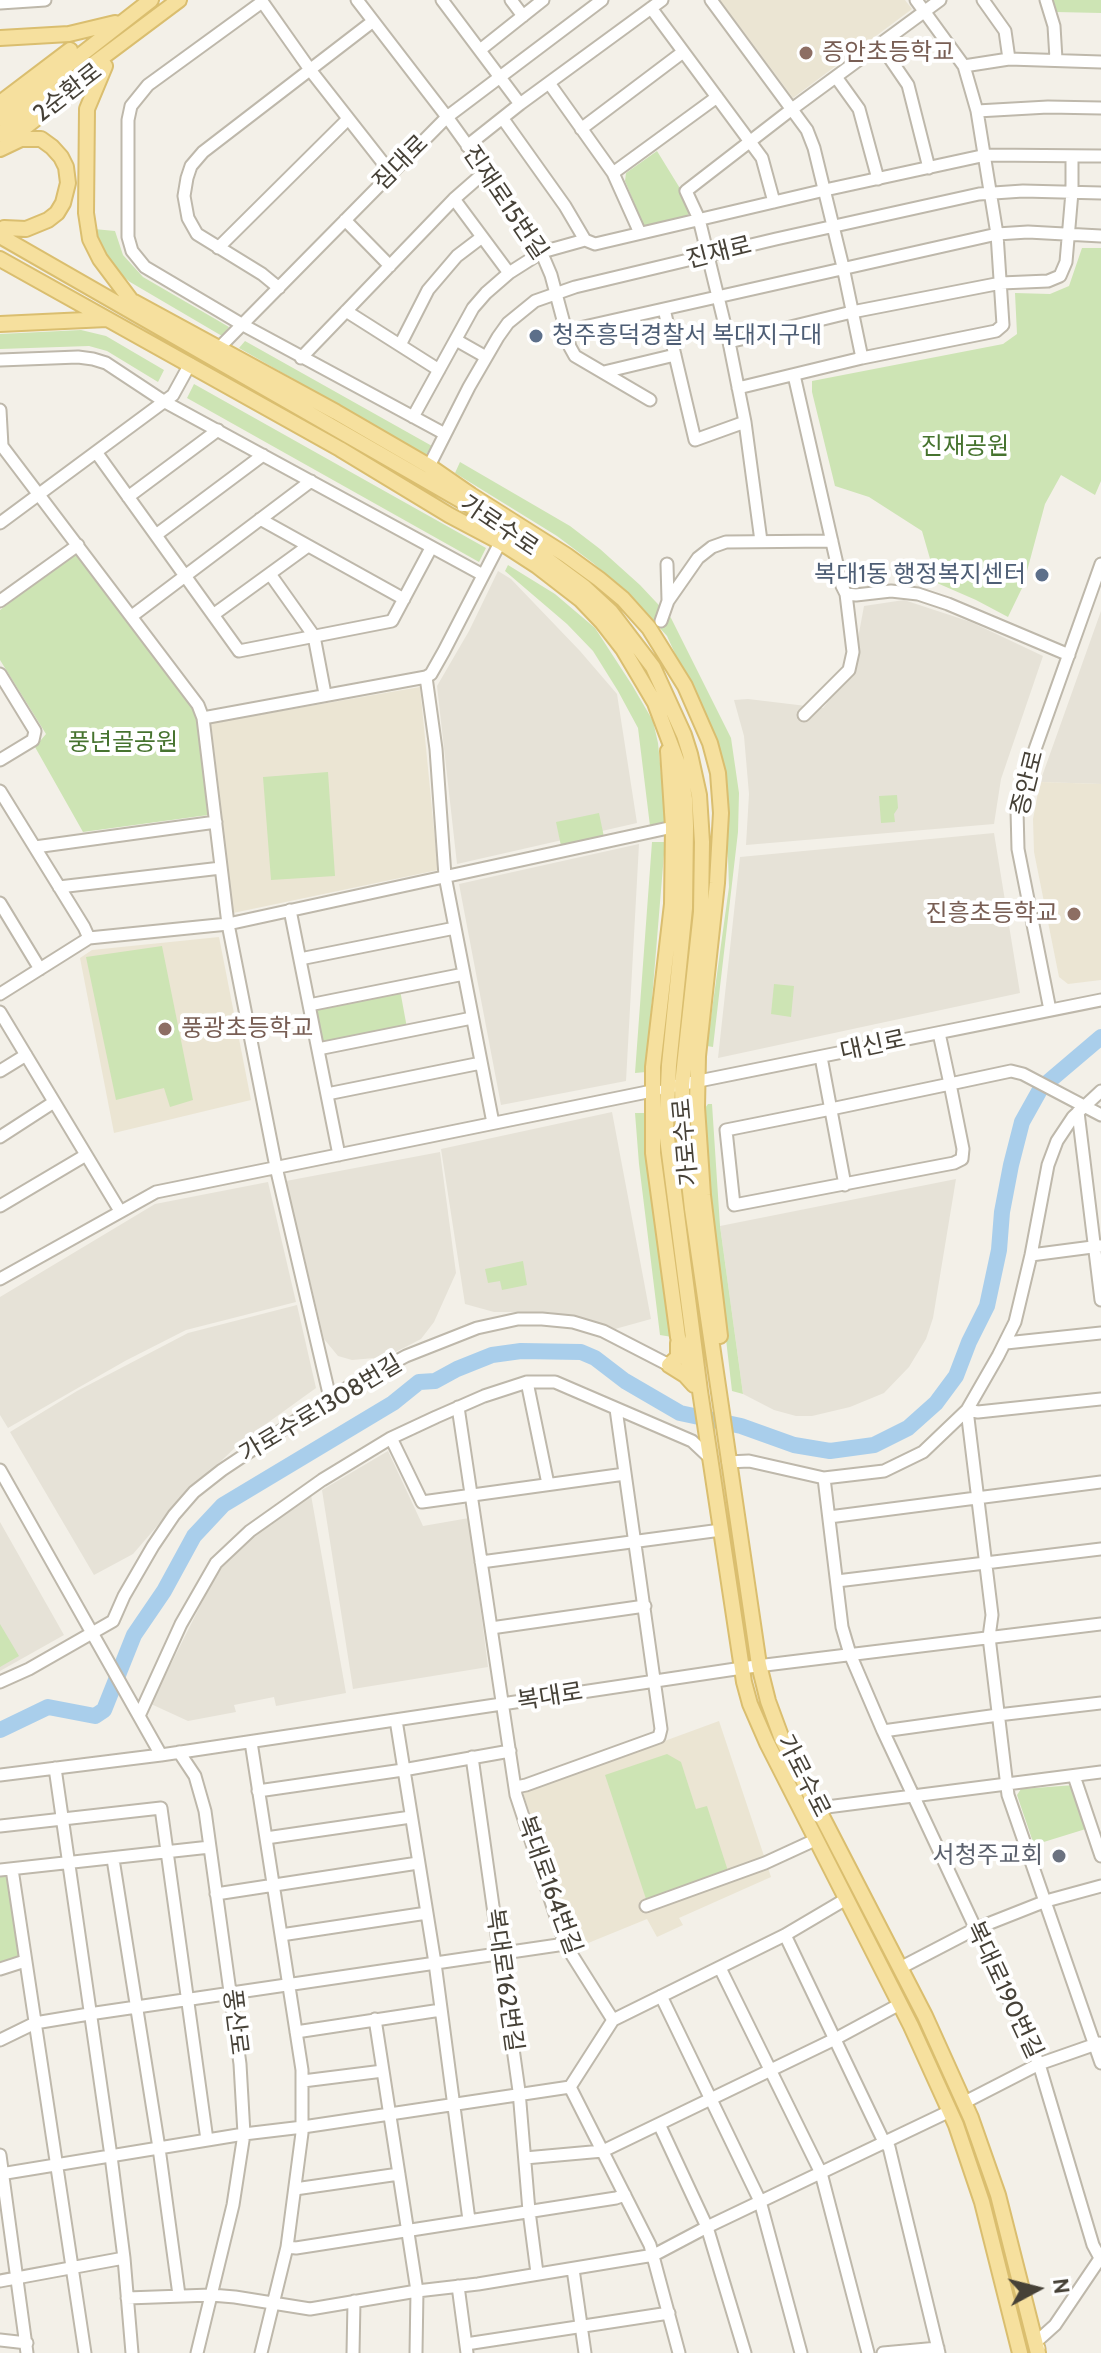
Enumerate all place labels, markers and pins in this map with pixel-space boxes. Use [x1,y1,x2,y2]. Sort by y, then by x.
place label: 증안초등학교 [822,39,954,67]
marker: 증안초등학교 [797,44,815,62]
place label: 청주흥덕경찰서 복대지구대 [552,322,822,350]
marker: 청주흥덕경찰서 복대지구대 [527,327,545,345]
place label: 복대1동 행정복지센터 [814,561,1026,589]
marker: 복대1동 행정복지센터 [1033,566,1051,584]
place label: 진흥초등학교 [926,900,1058,928]
marker: 진흥초등학교 [1065,905,1083,923]
place label: 풍광초등학교 [181,1015,313,1043]
marker: 풍광초등학교 [156,1020,174,1038]
place label: 서청주교회 [933,1842,1043,1870]
marker: 서청주교회 [1050,1847,1068,1865]

